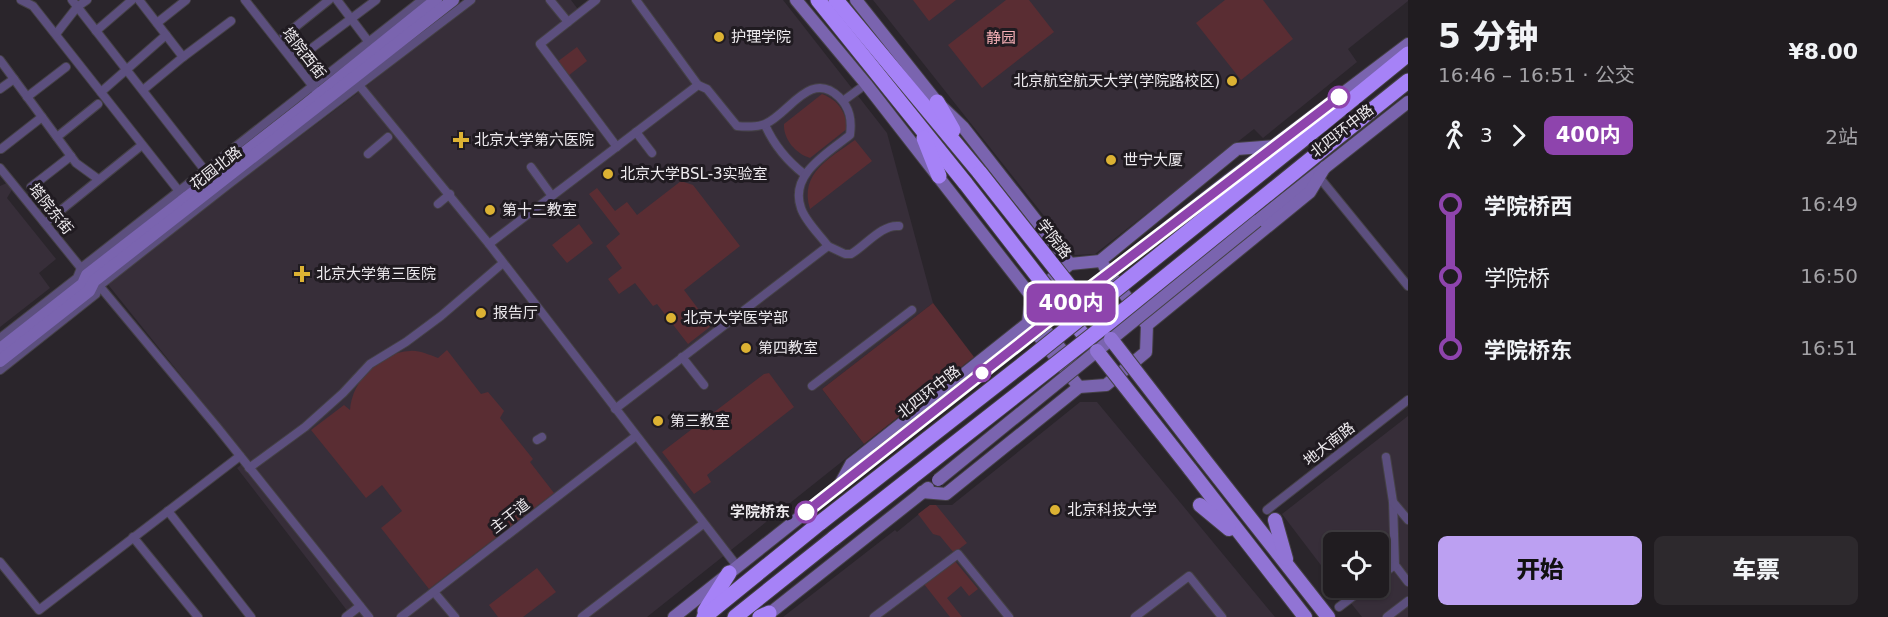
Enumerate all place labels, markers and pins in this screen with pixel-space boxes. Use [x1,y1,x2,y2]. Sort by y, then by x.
place label: 护理学院 [731,28,791,46]
marker: 护理学院 [712,30,726,44]
place label: 北京航空航天大学(学院路校区) [1013,72,1220,90]
marker: 北京航空航天大学(学院路校区) [1225,74,1239,88]
unlabelled marker [1328,86,1350,108]
marker: 北京大学第六医院 [452,131,470,149]
place label: 北京大学第六医院 [474,131,594,149]
place label: 世宁大厦 [1123,151,1183,169]
marker: 世宁大厦 [1104,153,1118,167]
place label: 北京大学BSL-3实验室 [620,165,768,183]
marker: 北京大学BSL-3实验室 [601,167,615,181]
place label: 第十二教室 [502,201,577,219]
marker: 第十二教室 [483,203,497,217]
marker: 北京大学第三医院 [293,265,311,283]
place label: 北京大学第三医院 [316,265,436,283]
place label: 报告厅 [493,304,538,322]
marker: 报告厅 [474,306,488,320]
place label: 北京大学医学部 [683,309,788,327]
marker: 北京大学医学部 [664,311,678,325]
place label: 第四教室 [758,339,818,357]
marker: 第四教室 [739,341,753,355]
unlabelled marker [973,364,991,382]
place label: 第三教室 [670,412,730,430]
marker: 第三教室 [651,414,665,428]
marker: 学院桥东 [795,501,817,523]
place label: 北京科技大学 [1067,501,1157,519]
place label: 学院桥东 [730,503,790,521]
marker: 北京科技大学 [1048,503,1062,517]

